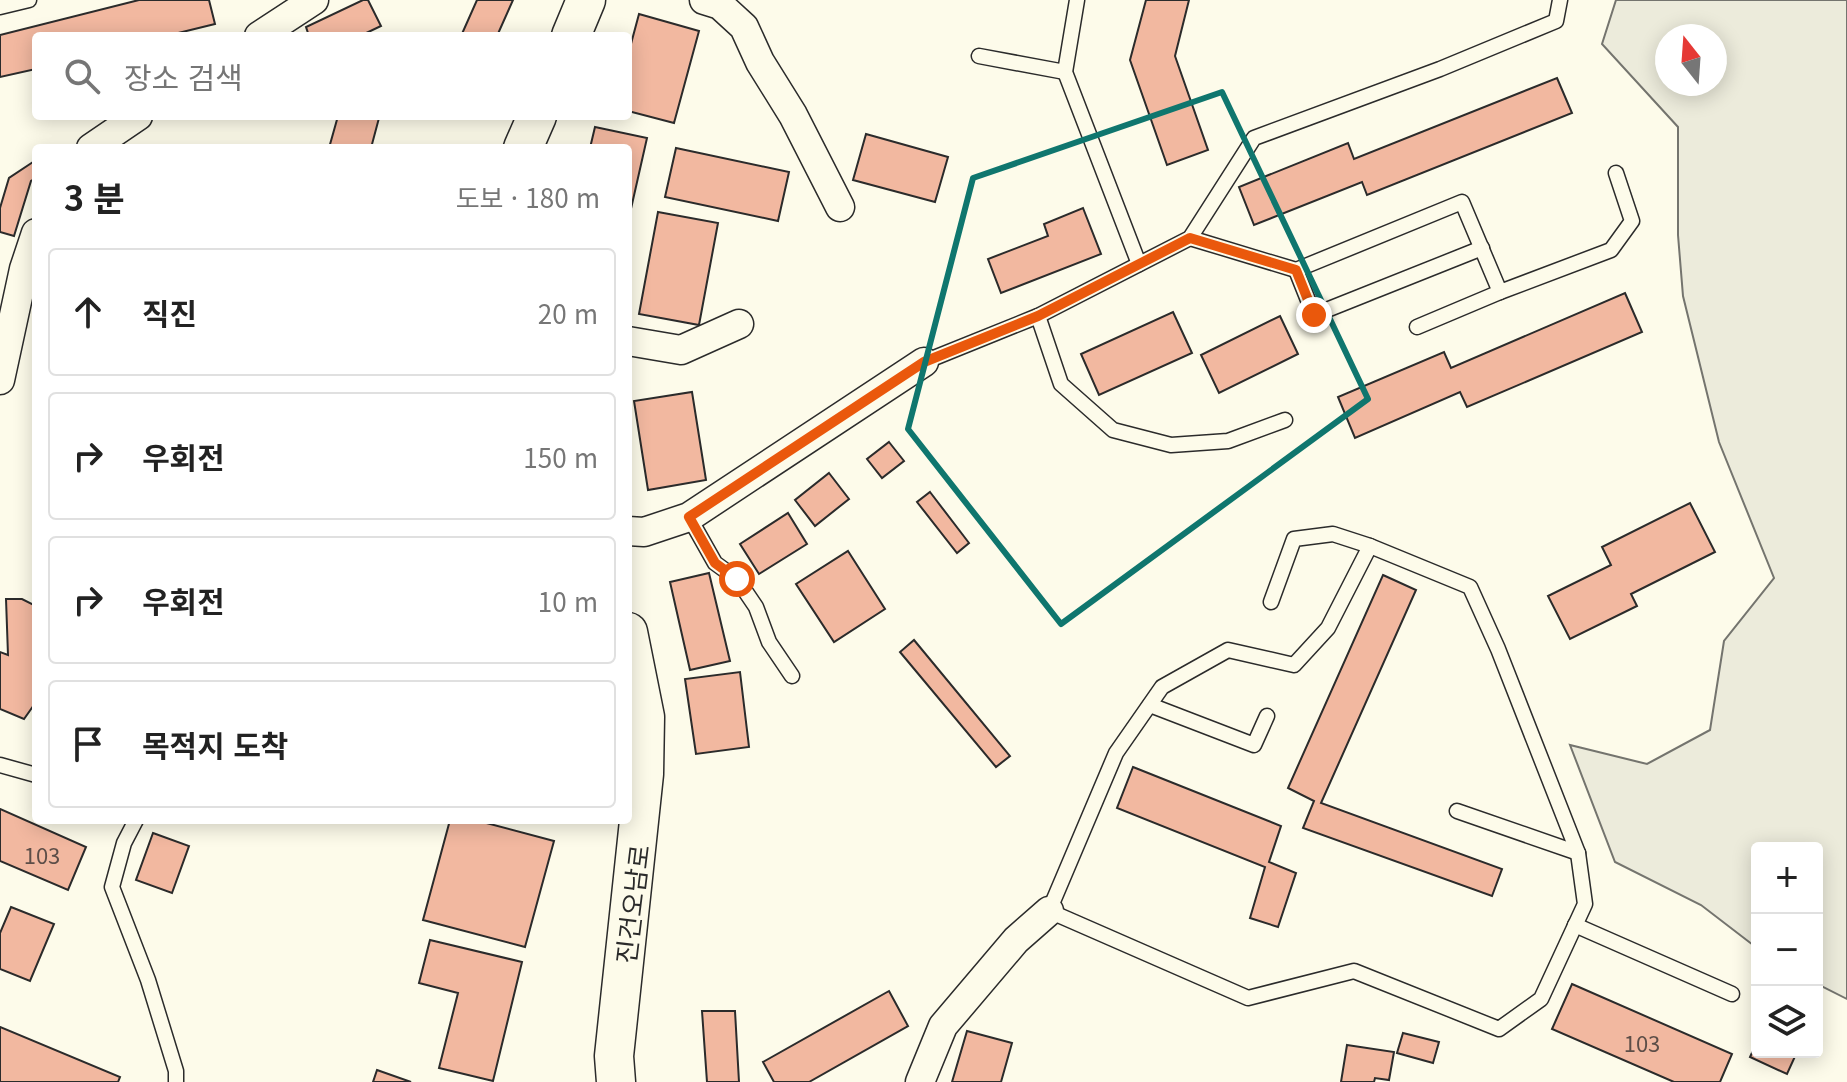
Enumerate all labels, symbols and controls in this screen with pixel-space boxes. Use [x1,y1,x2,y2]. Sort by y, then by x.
north arrow [1655,24,1727,96]
search box [32,32,632,120]
icon: search [60,54,104,98]
text: 장소 검색 [124,54,243,98]
text: 3 분 [64,172,125,221]
text: 도보 · 180 m [456,178,600,215]
icon: ahead [66,290,110,334]
text: 직진 [142,290,197,334]
text: 20 m [538,294,598,331]
route end [1296,297,1332,333]
icon: right [66,434,110,478]
text: 우회전 [142,434,225,478]
text: 150 m [523,438,598,475]
route start [719,561,755,597]
icon: right [66,578,110,622]
text: 우회전 [142,578,225,622]
text: 10 m [538,582,598,619]
icon: arrive [66,722,110,766]
text: 목적지 도착 [142,722,288,766]
house number: 103 [24,838,60,870]
street label: 진건오남로 [605,842,657,966]
map controls [1751,842,1823,1058]
button: + [1751,842,1823,914]
button: − [1751,914,1823,986]
button: layers [1751,986,1823,1058]
house number: 103 [1624,1026,1660,1058]

